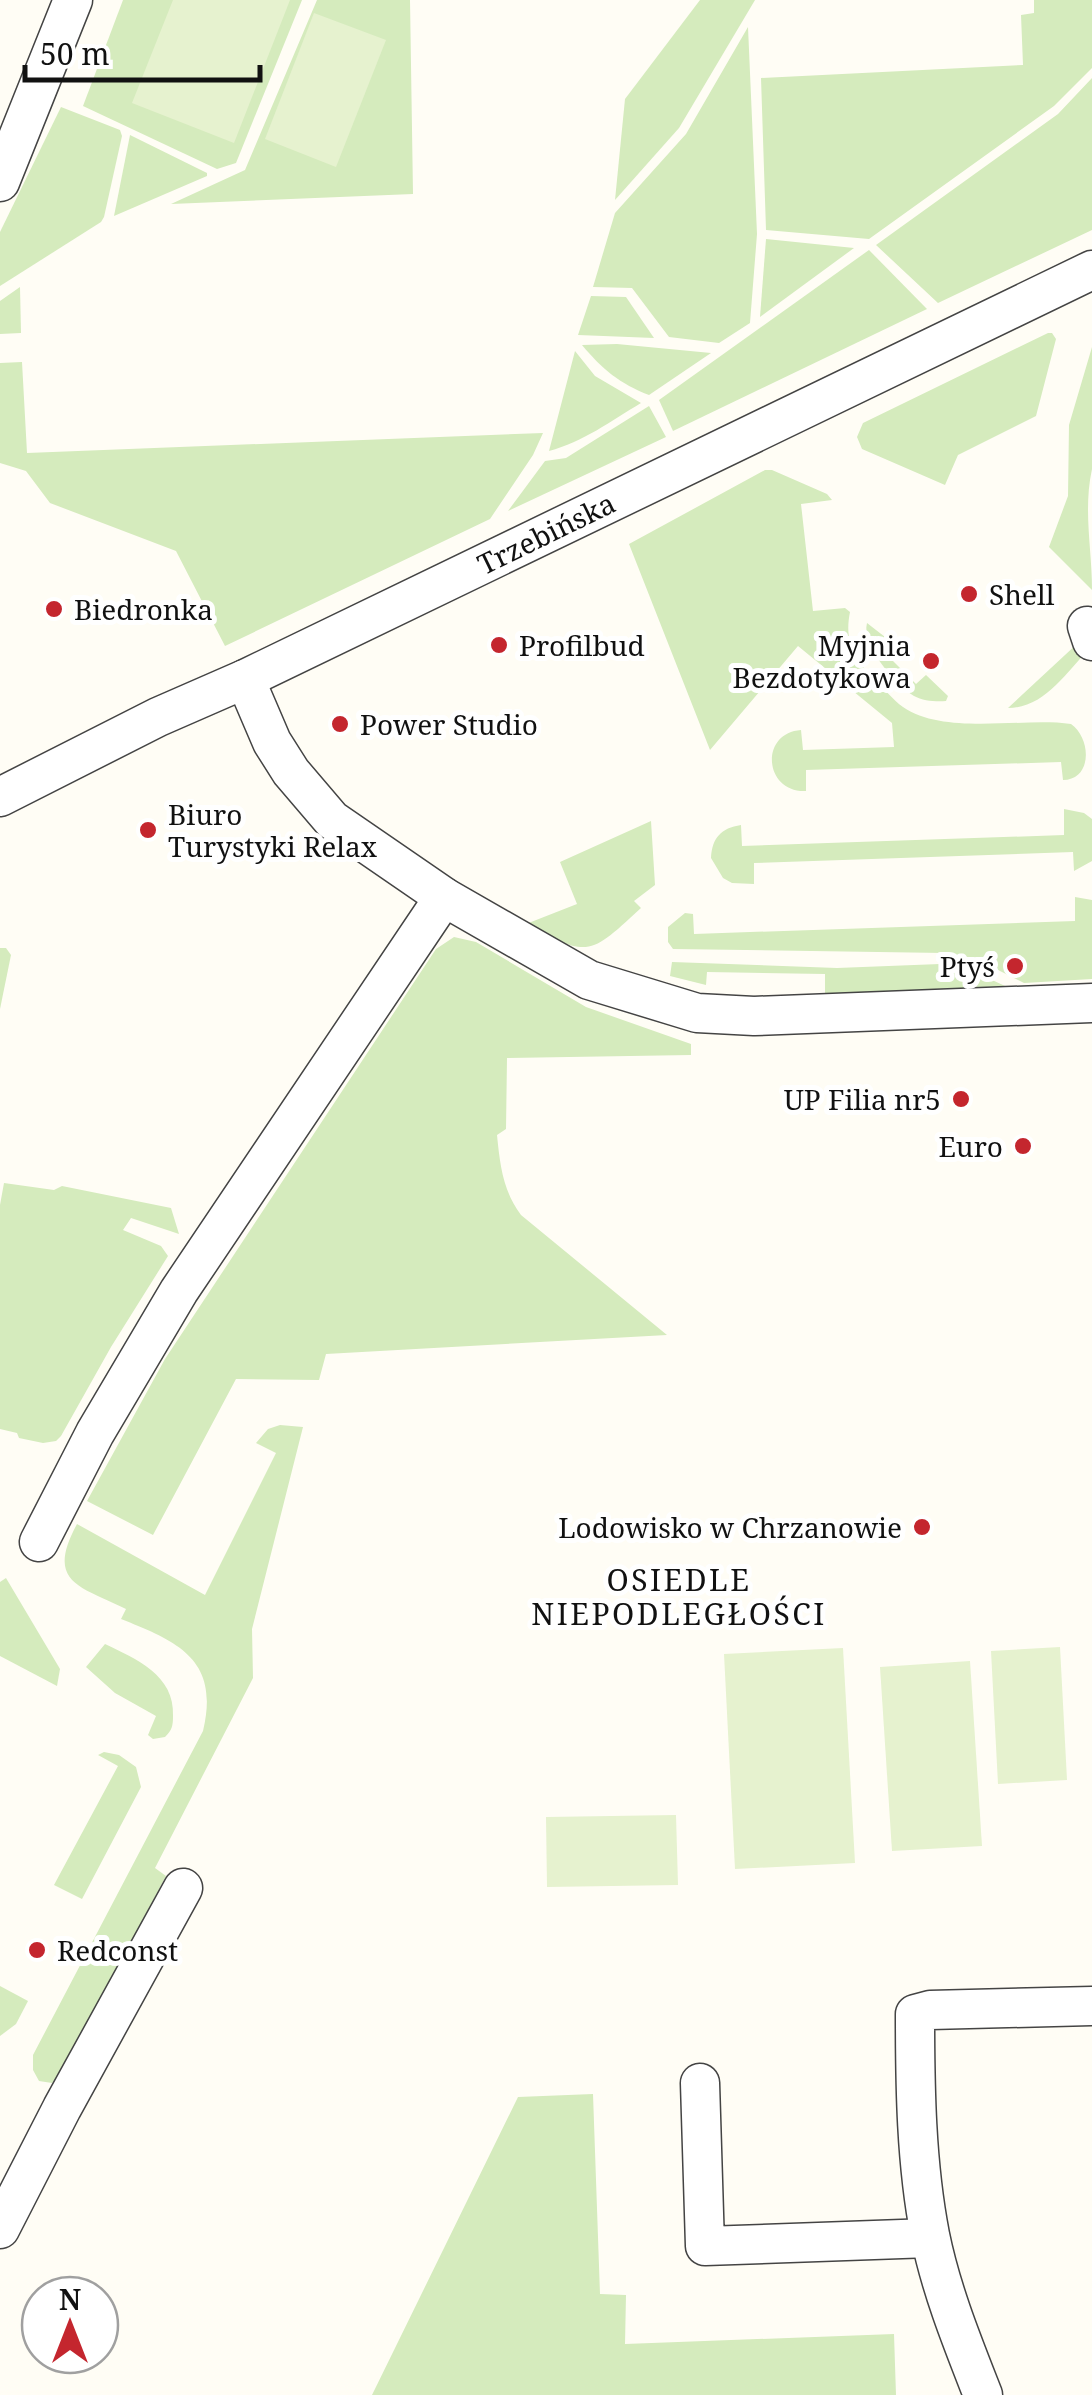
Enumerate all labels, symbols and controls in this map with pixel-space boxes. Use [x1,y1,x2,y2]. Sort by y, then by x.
scale bar [25,20,260,82]
text: 50 m [40,33,110,74]
street label: Trzebińska [471,483,621,583]
place label: Shell [989,575,1055,613]
marker: Shell [958,583,980,605]
place label: Biedronka [74,590,213,628]
marker: Biedronka [43,598,65,620]
place label: Profilbud [519,626,645,664]
place label: Myjnia Bezdotykowa [732,626,911,696]
marker: Profilbud [488,634,510,656]
marker: Myjnia Bezdotykowa [920,650,942,672]
place label: Power Studio [360,705,538,743]
marker: Power Studio [329,713,351,735]
place label: Biuro Turystyki Relax [168,795,378,865]
marker: Biuro Turystyki Relax [137,819,159,841]
place label: Ptyś [940,947,995,985]
marker: Ptyś [1004,955,1026,977]
place label: UP Filia nr5 [784,1080,941,1118]
marker: UP Filia nr5 [950,1088,972,1110]
place label: Euro [938,1127,1003,1165]
marker: Euro [1012,1135,1034,1157]
place label: Lodowisko w Chrzanowie [558,1508,902,1546]
marker: Lodowisko w Chrzanowie [911,1516,933,1538]
district label: OSIEDLE NIEPODLEGŁOŚCI [531,1559,827,1634]
place label: Redconst [57,1931,178,1969]
marker: Redconst [26,1939,48,1961]
north arrow [20,2275,120,2375]
text: N [59,2280,81,2318]

